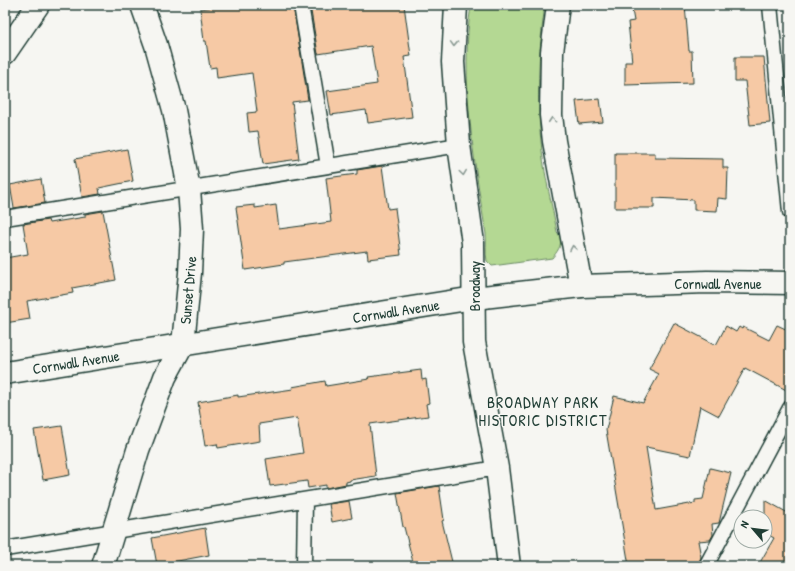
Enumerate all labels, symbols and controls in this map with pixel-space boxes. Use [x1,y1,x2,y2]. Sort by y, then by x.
one-way arrow [449,41,458,47]
one-way arrow [547,117,556,123]
one-way arrow [458,170,467,176]
one-way arrow [570,245,578,251]
street label: Sunset Drive [175,255,201,325]
street label: Broadway [464,261,485,311]
street label: Cornwall Avenue [674,273,762,294]
street label: Cornwall Avenue [351,294,441,328]
street label: Cornwall Avenue [31,345,121,379]
district label: BROADWAY PARK HISTORIC DISTRICT [479,391,607,431]
north arrow [733,509,773,549]
text: N [737,518,752,530]

